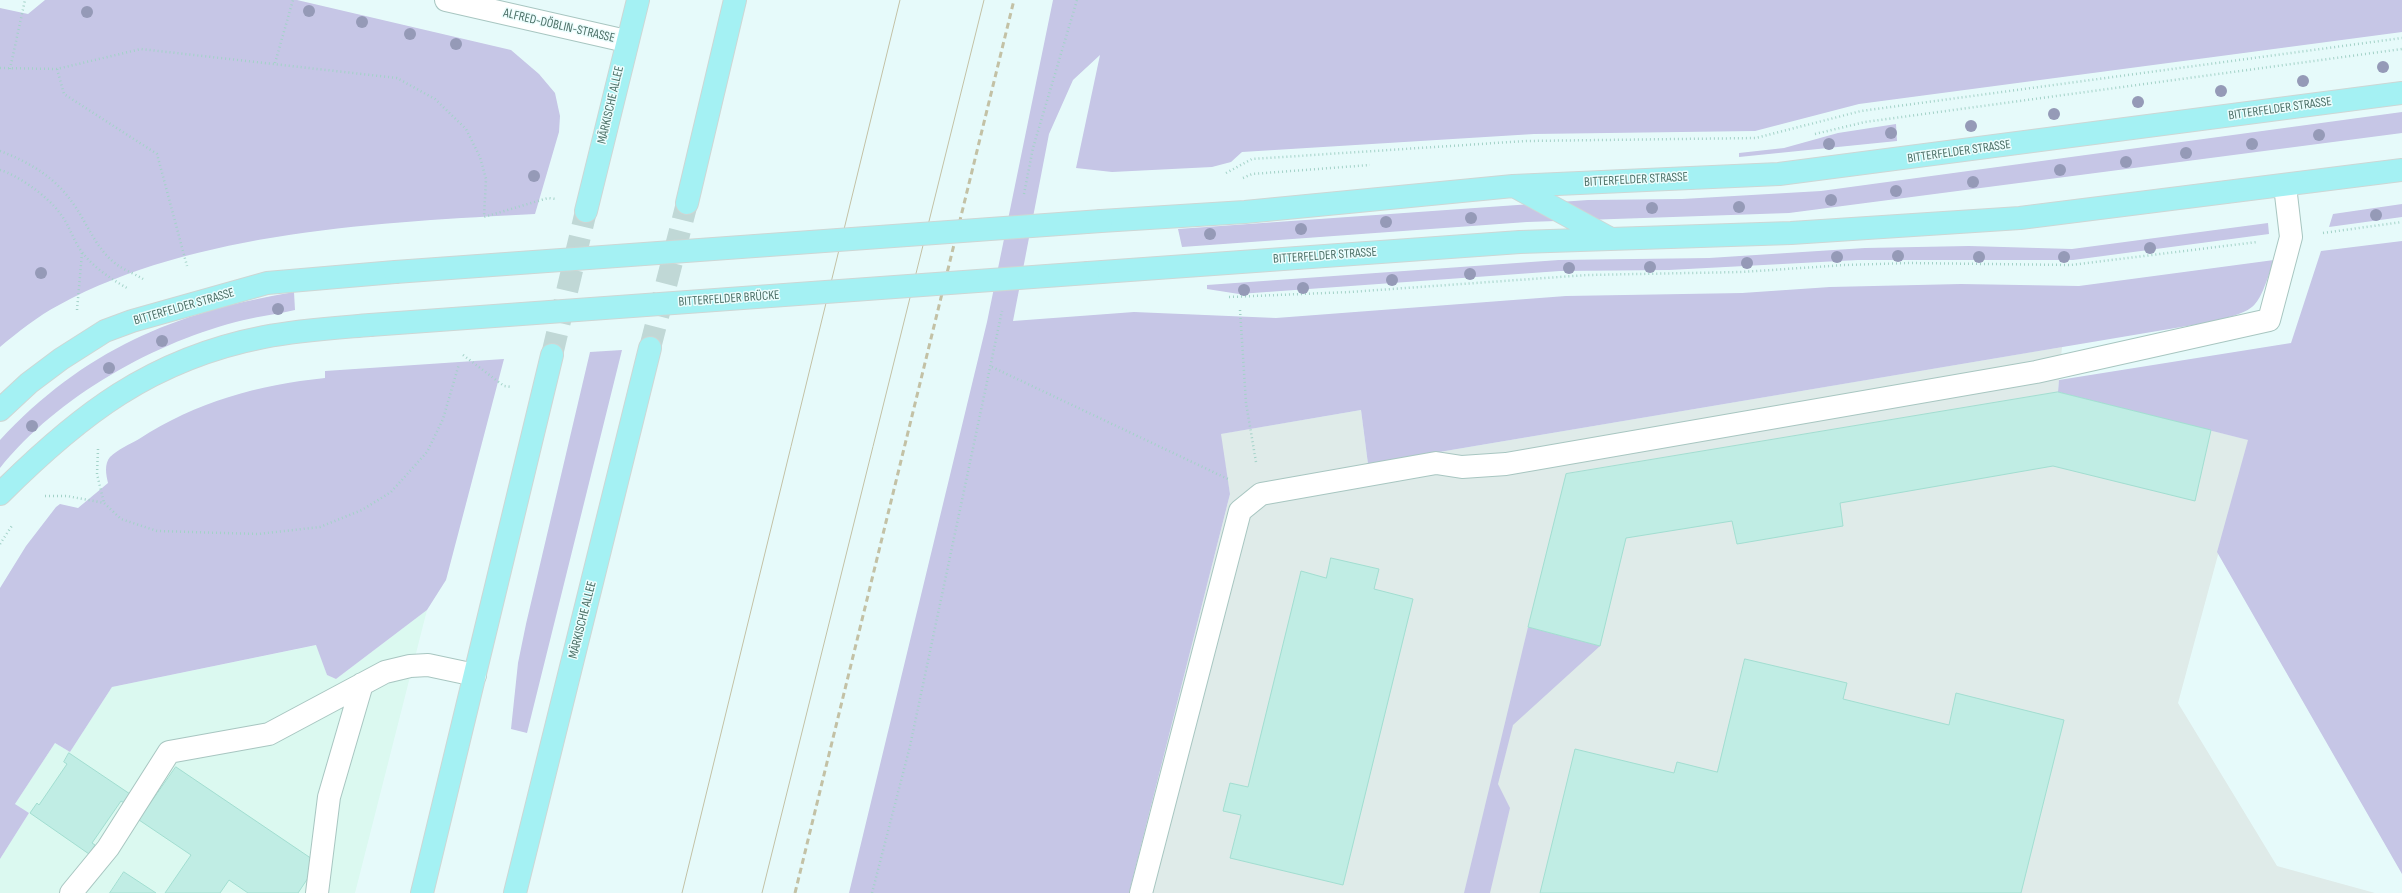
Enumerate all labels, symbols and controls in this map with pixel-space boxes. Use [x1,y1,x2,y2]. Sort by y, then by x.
street label: ALFRED-DÖBLIN-STRASSE [502,6,616,46]
street label: MÄRKISCHE ALLEE [594,65,628,145]
street label: BITTERFELDER STRASSE [2227,94,2333,124]
street label: BITTERFELDER STRASSE [1906,137,2012,167]
street label: BITTERFELDER STRASSE [1584,169,1688,191]
street label: BITTERFELDER STRASSE [1273,245,1377,267]
street label: BITTERFELDER STRASSE [132,285,236,329]
street label: BITTERFELDER BRÜCKE [678,288,780,310]
street label: MÄRKISCHE ALLEE [566,580,600,660]

